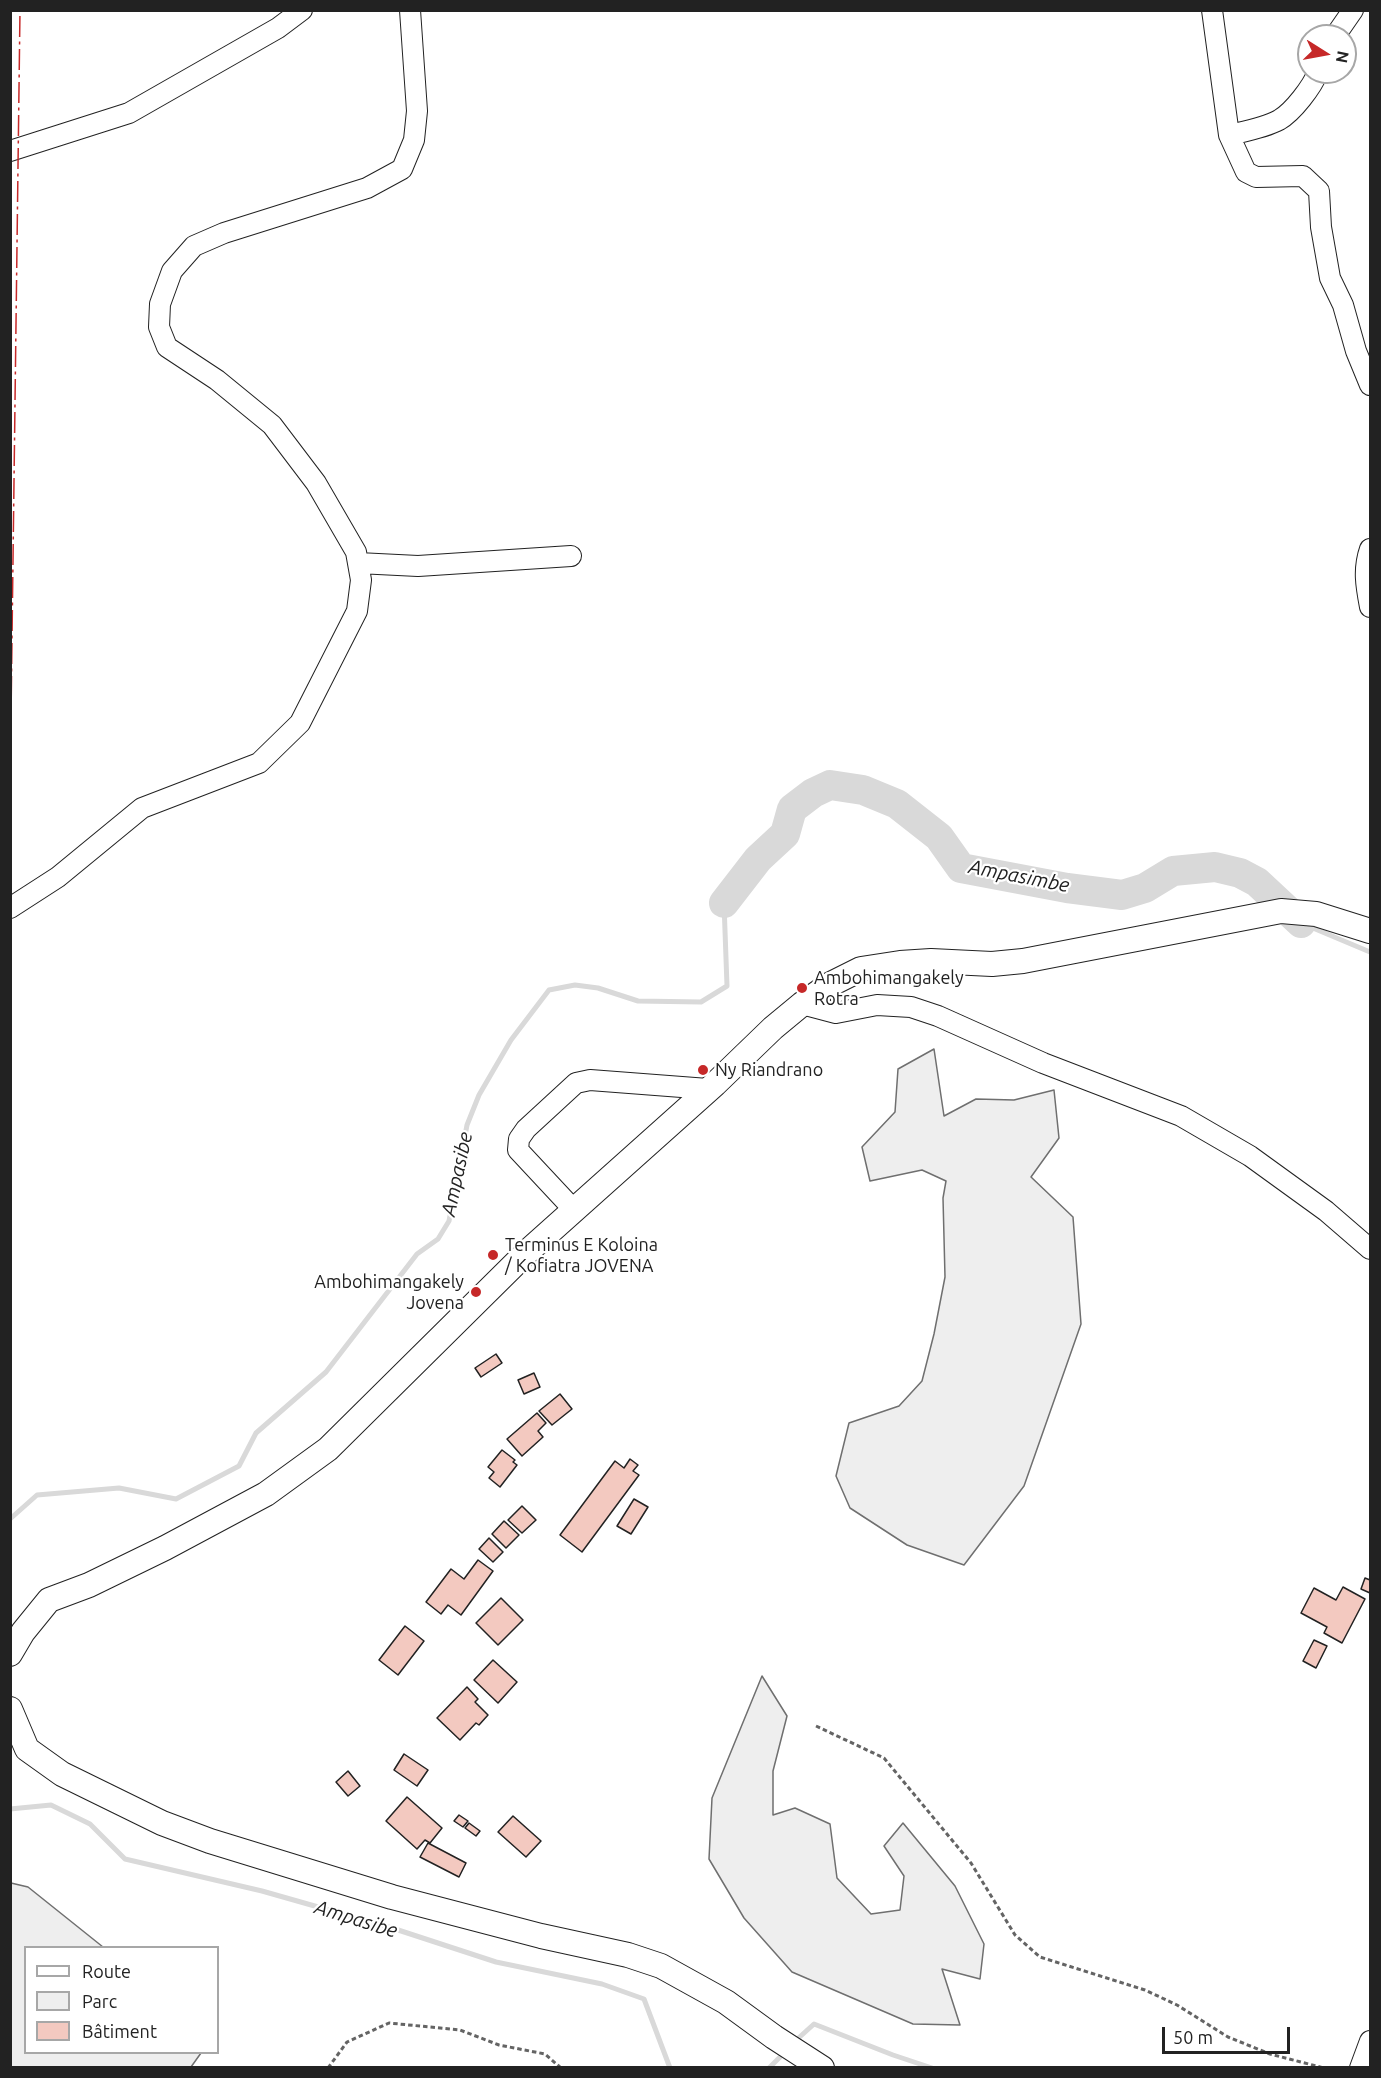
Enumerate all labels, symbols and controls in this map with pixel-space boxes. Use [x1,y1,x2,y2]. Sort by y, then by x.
north arrow [1297,24,1357,84]
text: N [1333,49,1353,65]
water label: Ampasimbe [967,854,1071,898]
place label: Ambohimangakely Rotra [814,967,964,1010]
marker: Ambohimangakely Rotra [795,981,809,995]
place label: Ny Riandrano [715,1059,823,1081]
marker: Ny Riandrano [696,1063,710,1077]
water label: Ampasibe [436,1130,478,1218]
place label: Terminus E Koloina / Kofiatra JOVENA [505,1234,658,1276]
marker: Terminus E Koloina / Kofiatra JOVENA [486,1248,500,1262]
place label: Ambohimangakely Jovena [314,1271,464,1314]
marker: Ambohimangakely Jovena [469,1285,483,1299]
water label: Ampasibe [312,1895,400,1943]
legend [24,1946,219,2054]
text: Route [82,1961,131,1981]
text: Parc [82,1991,117,2011]
scale bar [1165,2015,1292,2053]
text: Bâtiment [82,2021,157,2041]
text: 50 m [1173,2027,1213,2047]

